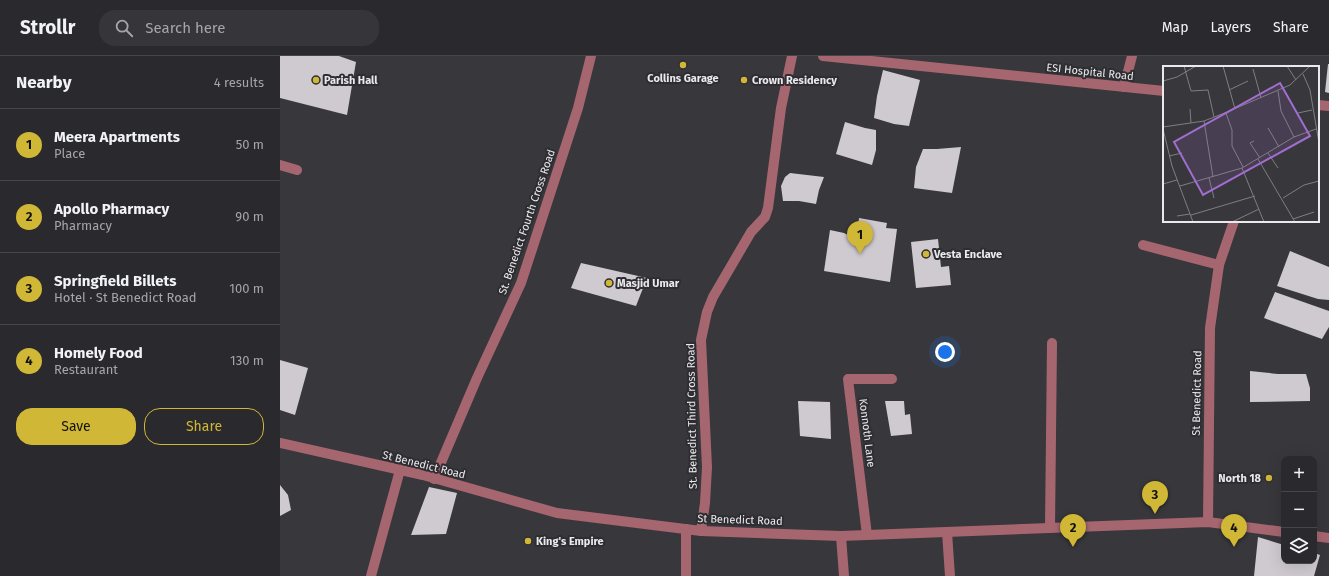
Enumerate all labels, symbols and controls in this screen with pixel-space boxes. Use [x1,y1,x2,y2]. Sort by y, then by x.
search box [99,10,379,46]
text: Strollr [20,16,75,39]
icon: search [113,17,135,39]
text: Search here [145,19,225,37]
text: Map [1162,19,1188,36]
text: Layers [1210,19,1251,36]
text: Share [1273,19,1309,36]
marker: Collins Garage [678,60,688,70]
street label: ESI Hospital Road [1046,61,1134,83]
inset map [1163,66,1319,222]
text: Nearby [16,72,71,93]
place label: Collins Garage [647,72,719,85]
place label: Parish Hall [324,74,378,87]
place label: Crown Residency [752,74,837,87]
text: 4 results [214,75,264,90]
marker: Parish Hall [311,75,321,85]
marker: Crown Residency [739,75,749,85]
text: Meera Apartments [54,128,180,146]
text: 1 [26,137,32,152]
text: 50 m [236,137,264,152]
text: Place [54,146,85,161]
street label: St. Benedict Fourth Cross Road [496,148,558,296]
text: Apollo Pharmacy [54,200,169,218]
text: 2 [26,209,32,224]
text: 90 m [235,209,264,224]
text: Pharmacy [54,218,112,233]
pin: 1 [847,221,873,254]
place label: Vesta Enclave [933,248,1002,261]
marker: Vesta Enclave [921,249,931,259]
text: Springfield Billets [54,272,177,290]
place label: Masjid Umar [617,277,680,290]
marker: Masjid Umar [604,278,614,288]
text: 3 [26,281,32,296]
text: 100 m [229,281,264,296]
text: Hotel · St Benedict Road [54,290,197,305]
your location [935,342,955,362]
street label: St. Benedict Third Cross Road [684,343,700,489]
text: Homely Food [54,344,143,362]
street label: St Benedict Road [1190,350,1204,436]
text: 4 [25,353,33,368]
text: 130 m [230,353,264,368]
text: Restaurant [54,362,118,377]
street label: Konnoth Lane [856,398,878,468]
button: Save [16,408,136,445]
button: Share [144,408,264,445]
street label: St Benedict Road [381,448,467,482]
map controls [1281,456,1317,564]
button: + [1281,456,1317,492]
place label: North 18 [1218,472,1262,485]
marker: North 18 [1264,473,1274,483]
pin: 3 [1142,481,1168,514]
button: − [1281,492,1317,528]
street label: St Benedict Road [697,512,783,528]
pin: 2 [1060,514,1086,547]
pin: 4 [1221,514,1247,547]
button: layers [1281,528,1317,564]
place label: King's Empire [536,535,604,548]
marker: King's Empire [523,536,533,546]

